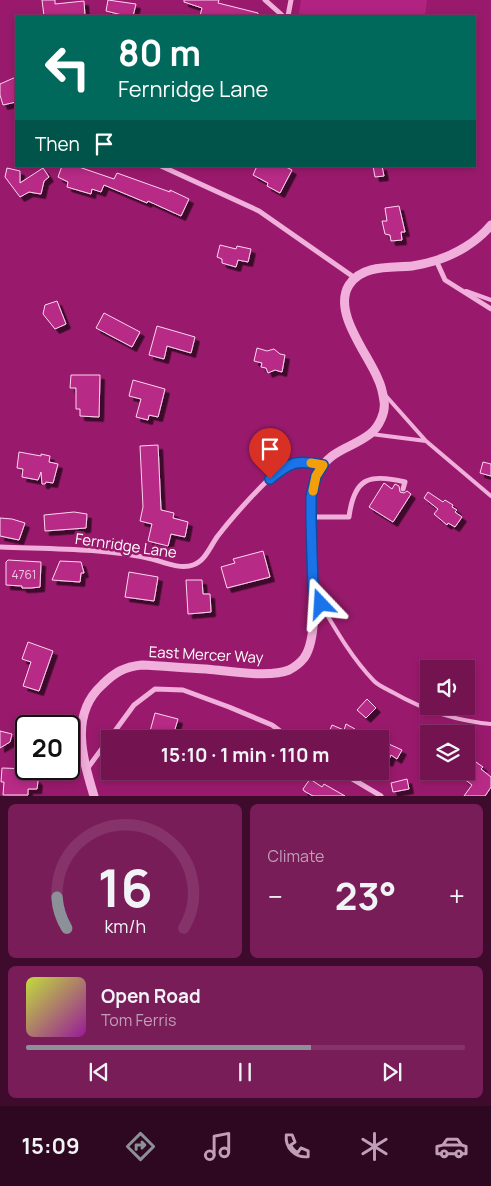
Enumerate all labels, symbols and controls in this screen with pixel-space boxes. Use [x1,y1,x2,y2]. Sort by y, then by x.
text: 80 m [118,29,201,77]
icon: left [35,35,100,100]
text: Fernridge Lane [118,74,268,104]
icon: arrive [90,130,118,158]
text: Then [35,131,80,157]
pin [249,428,291,479]
icon: arrive [256,435,284,463]
street label: Fernridge Lane [74,528,178,563]
house number: 4761 [11,566,37,583]
position arrow [294,577,346,629]
street label: East Mercer Way [148,641,264,668]
map controls [420,660,475,780]
button: sound [420,660,475,715]
speed limit sign: 20 [15,715,80,780]
button: layers [420,725,475,780]
text: 15:10 · 1 min · 110 m [161,742,329,768]
text: Climate [268,845,324,867]
text: 16 [97,852,152,923]
text: 23° [335,869,397,921]
text: − [268,877,283,915]
text: + [449,877,465,915]
text: km/h [104,914,146,938]
text: Open Road [101,983,201,1009]
text: Tom Ferris [101,1009,176,1031]
icon: previous [85,1058,113,1086]
icon: pause [231,1058,259,1086]
icon: next [378,1058,406,1086]
icon: directions [123,1129,158,1164]
icon: music [201,1129,236,1164]
icon: phone [279,1129,314,1164]
icon: climate [357,1129,392,1164]
icon: car [434,1129,469,1164]
text: 15:09 [21,1131,80,1161]

